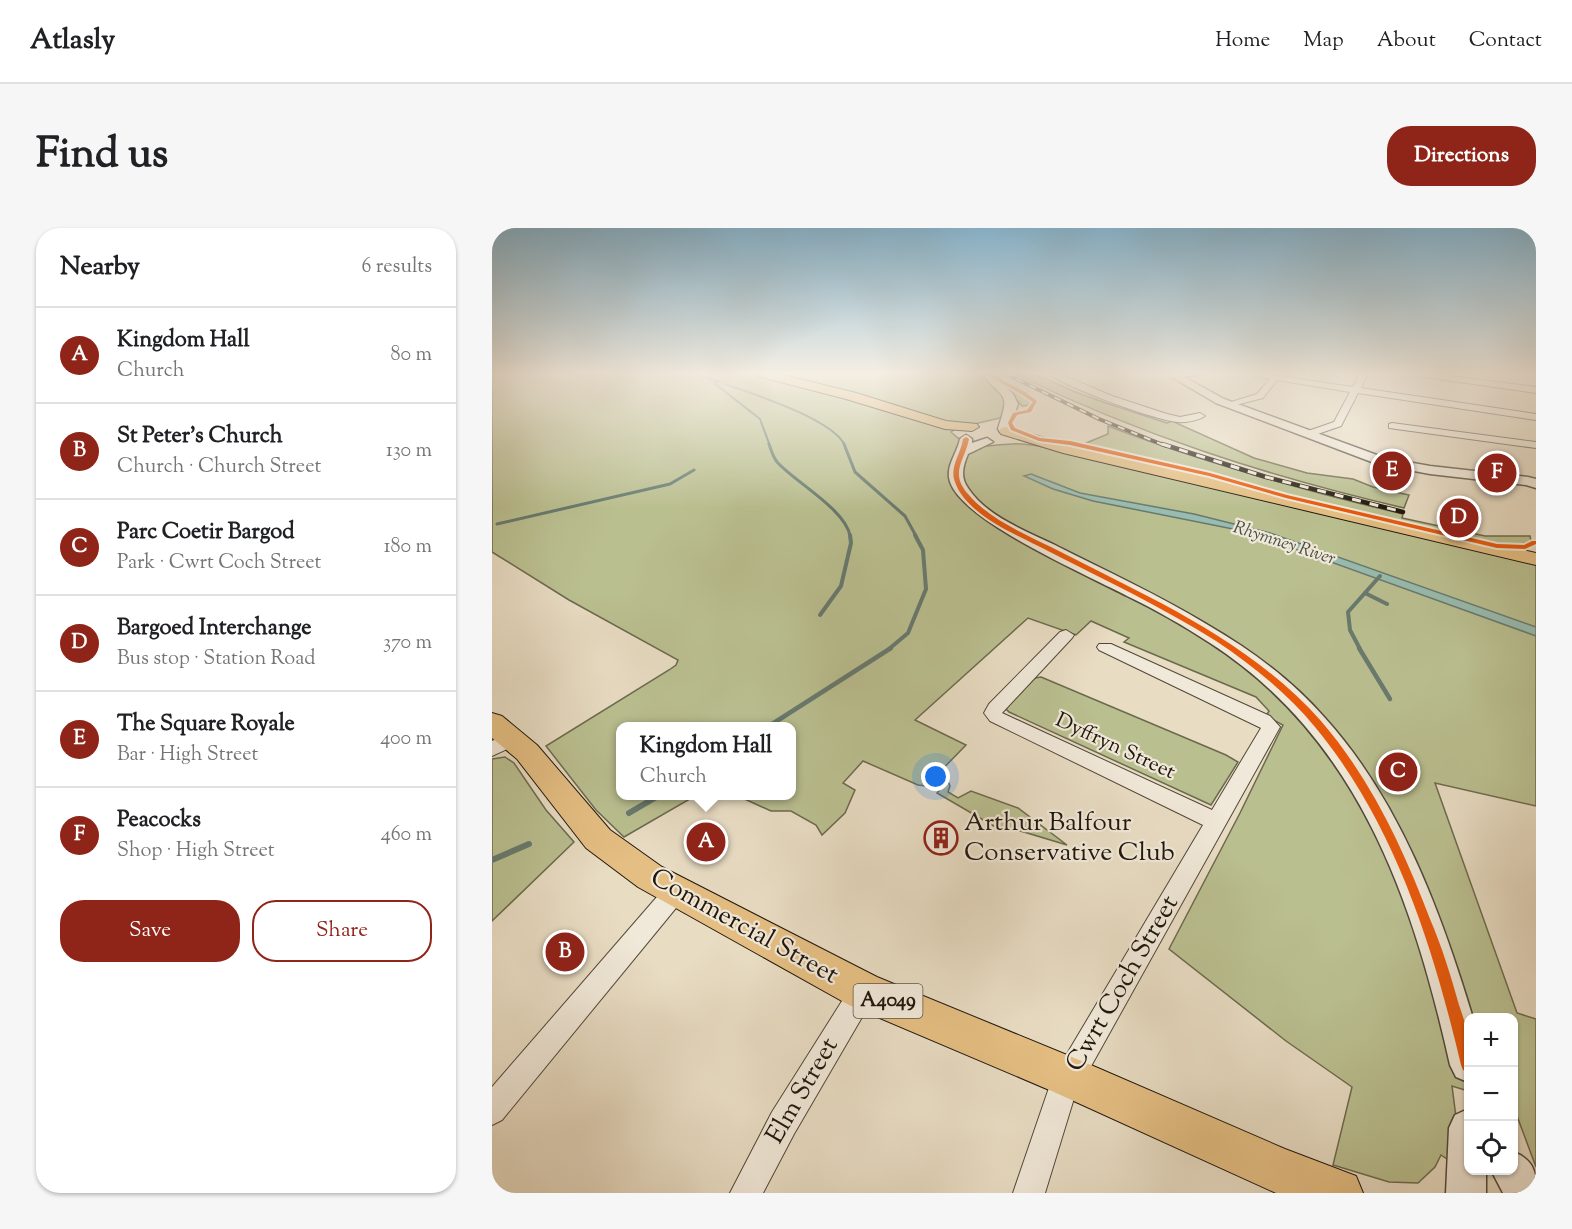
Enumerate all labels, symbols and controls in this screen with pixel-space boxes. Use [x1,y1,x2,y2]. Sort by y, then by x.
text: Atlasly [30,21,115,61]
text: Home [1215,26,1270,56]
text: Map [1303,26,1344,56]
text: About [1377,26,1436,56]
text: Contact [1469,26,1542,56]
text: Find us [36,126,168,186]
button: Directions [1387,126,1536,186]
text: Nearby [60,249,140,286]
text: 6 results [362,253,432,282]
text: Kingdom Hall [117,325,250,357]
text: A [71,341,88,370]
text: 80 m [391,341,432,370]
text: Church [117,357,184,386]
text: St Peter's Church [117,421,283,453]
text: B [73,437,86,466]
text: 130 m [386,437,432,466]
pin: E [1372,448,1412,494]
pin: F [1478,450,1516,496]
text: Church · Church Street [117,453,321,482]
pin: D [1440,496,1478,540]
water label: Rhymney River [1230,515,1339,573]
text: Parc Coetir Bargod [117,517,295,549]
text: C [71,533,88,562]
text: 180 m [384,533,432,562]
text: Park · Cwrt Coch Street [117,549,321,578]
text: Bargoed Interchange [117,613,312,645]
text: D [72,629,87,658]
text: 370 m [383,629,432,658]
text: Bus stop · Station Road [117,645,316,674]
street label: Dyffryn Street [1050,706,1180,788]
text: The Square Royale [117,709,295,741]
popup [616,722,796,800]
text: E [73,725,86,754]
text: 400 m [380,725,432,754]
text: Kingdom Hall [640,731,772,763]
text: Bar · High Street [117,741,258,770]
pin: C [1378,750,1418,794]
your location [921,762,950,791]
text: Church [640,763,707,792]
text: Peacocks [117,805,201,837]
place label: Arthur Balfour Conservative Club [964,805,1175,872]
pin: A [686,820,726,864]
building icon: Arthur Balfour Conservative Club [923,820,959,856]
text: F [74,821,85,850]
text: 460 m [381,821,432,850]
text: Shop · High Street [117,837,275,866]
street label: Commercial Street [643,860,845,994]
street label: Cwrt Coch Street [1057,889,1189,1079]
button: Save [60,900,240,962]
button: Share [252,900,432,962]
pin: B [546,930,584,974]
road number: A4049 [854,984,922,1018]
map controls [1464,1013,1518,1175]
button: + [1464,1013,1518,1067]
street label: Elm Street [758,1031,848,1151]
button: − [1464,1067,1518,1121]
button: locate [1464,1121,1518,1175]

